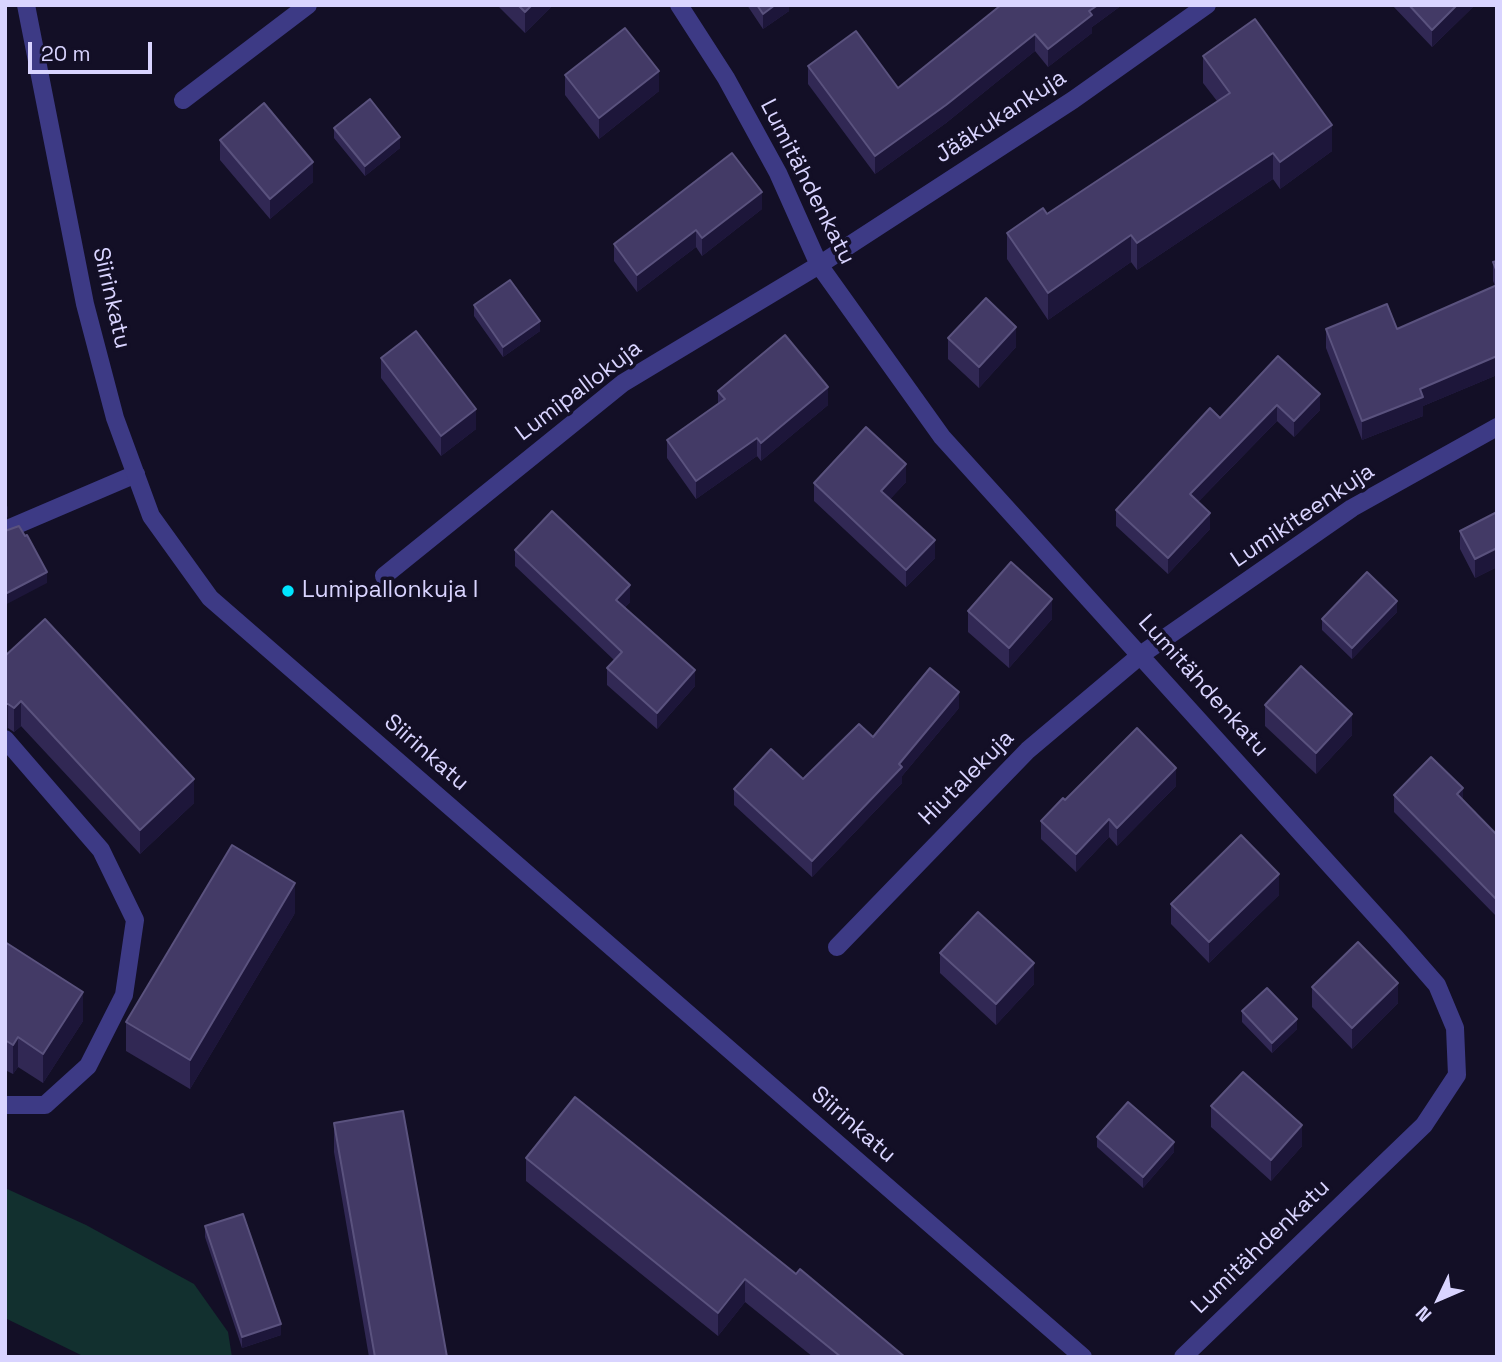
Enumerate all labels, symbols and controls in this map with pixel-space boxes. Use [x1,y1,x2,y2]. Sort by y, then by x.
scale bar [32,28,156,72]
text: 20 m [41,40,91,67]
street label: Jääkukankuja [930,64,1072,170]
street label: Lumitähdenkatu [753,95,861,269]
street label: Siirinkatu [86,245,136,351]
street label: Lumipallokuja [510,335,648,447]
street label: Lumikiteenkuja [1226,458,1380,574]
place label: Lumipallonkuja I [302,577,478,605]
marker: Lumipallonkuja I [280,583,296,599]
street label: Lumitähdenkatu [1132,609,1274,763]
street label: Siirinkatu [378,709,474,797]
street label: Hiutalekuja [914,725,1020,831]
street label: Siirinkatu [805,1081,901,1169]
street label: Lumitähdenkatu [1186,1174,1336,1320]
north arrow [1404,1264,1474,1334]
text: N [1410,1301,1437,1327]

